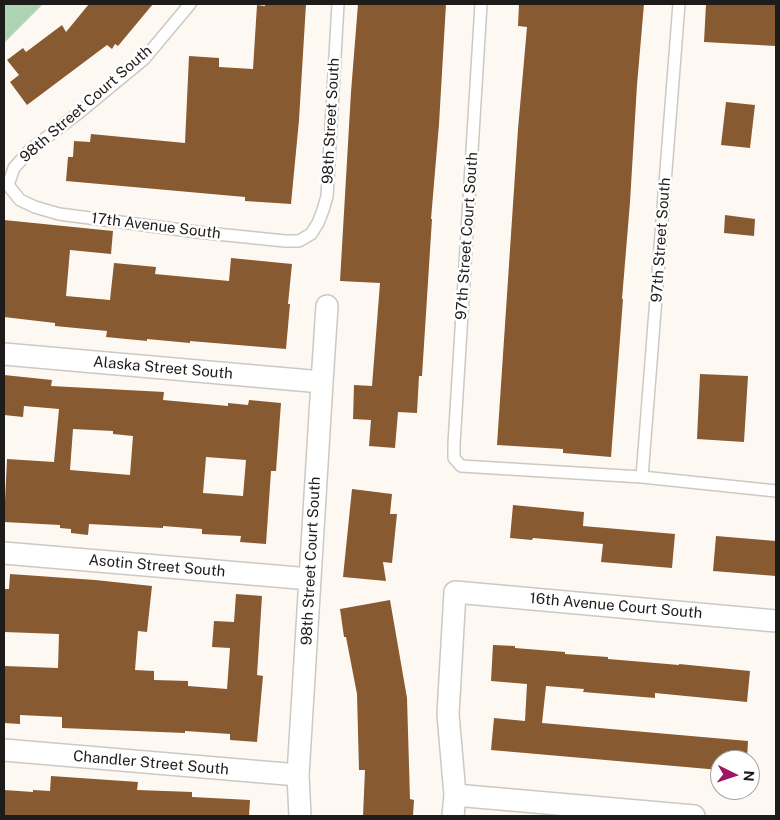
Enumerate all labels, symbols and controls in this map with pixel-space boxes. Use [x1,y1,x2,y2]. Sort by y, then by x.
street label: 98th Street Court South [16,42,156,166]
street label: 98th Street South [319,57,343,185]
street label: 97th Street Court South [452,152,482,320]
street label: 97th Street South [648,177,674,303]
street label: 17th Avenue South [90,209,222,243]
street label: Alaska Street South [92,353,234,383]
street label: 98th Street Court South [298,476,324,646]
street label: Asotin Street South [88,551,226,581]
street label: 16th Avenue Court South [529,589,703,623]
street label: Chandler Street South [72,747,230,779]
north arrow [710,750,760,800]
text: N [741,770,757,782]

